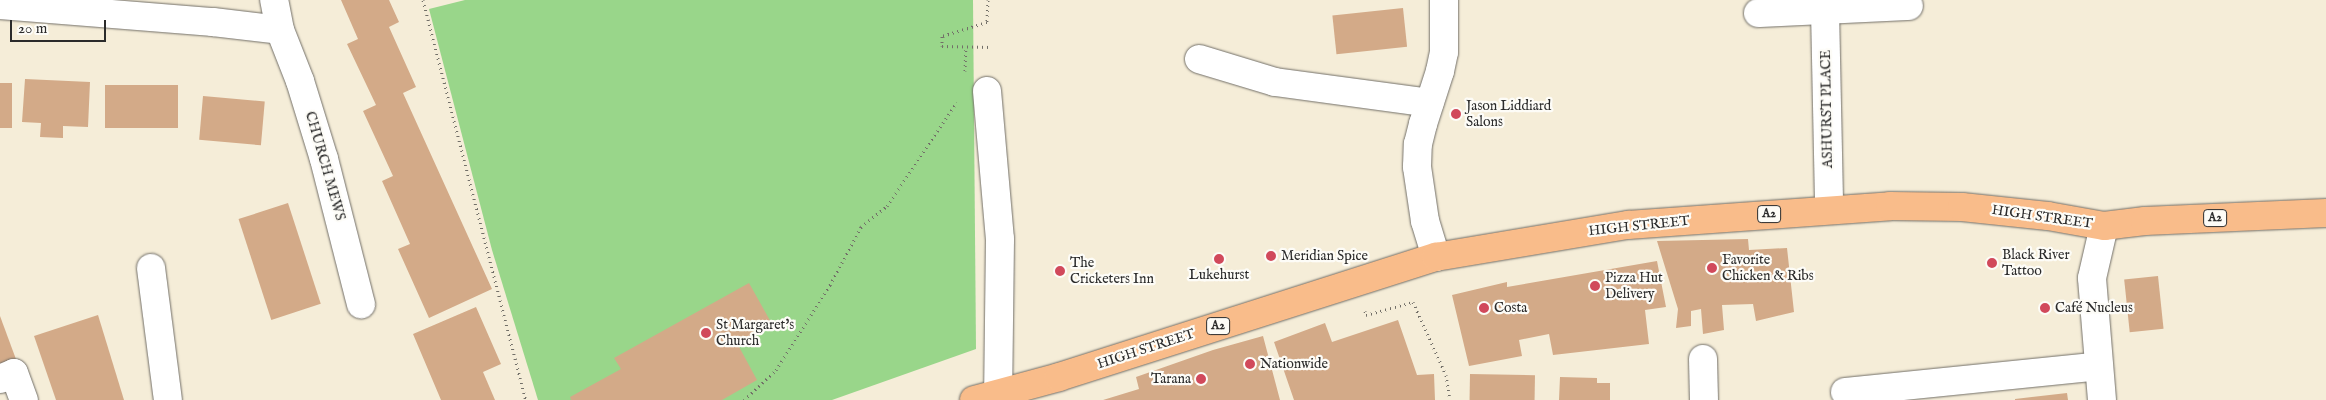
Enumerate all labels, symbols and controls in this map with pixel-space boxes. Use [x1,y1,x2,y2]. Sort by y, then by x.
scale bar [12,10,109,42]
text: 20 m [18,19,47,38]
street label: ASHURST PLACE [1818,50,1836,168]
place label: Jason Liddiard Salons [1466,98,1551,130]
marker: Jason Liddiard Salons [1450,108,1462,120]
street label: CHURCH MEWS [301,110,349,222]
street label: HIGH STREET [1991,202,2093,232]
road number: A2 [1756,204,1782,223]
road number: A2 [2202,208,2228,228]
street label: HIGH STREET [1588,212,1690,240]
place label: Black River Tattoo [2002,247,2070,280]
place label: Meridian Spice [1281,248,1368,264]
marker: Meridian Spice [1265,250,1277,262]
place label: Favorite Chicken & Ribs [1722,252,1814,284]
marker: Lukehurst [1213,253,1225,265]
place label: The Cricketers Inn [1070,255,1154,288]
marker: Black River Tattoo [1986,257,1998,269]
marker: Favorite Chicken & Ribs [1706,262,1718,274]
marker: The Cricketers Inn [1054,265,1066,277]
place label: Lukehurst [1189,267,1249,283]
place label: Pizza Hut Delivery [1605,270,1663,302]
marker: Pizza Hut Delivery [1589,280,1601,292]
place label: Costa [1494,300,1527,316]
place label: Café Nucleus [2055,300,2133,316]
marker: Costa [1478,302,1490,314]
marker: Café Nucleus [2039,302,2051,314]
road number: A2 [1206,316,1230,336]
place label: St Margaret's Church [716,317,794,350]
street label: HIGH STREET [1095,325,1197,373]
marker: St Margaret's Church [700,327,712,339]
place label: Nationwide [1260,356,1328,372]
marker: Nationwide [1244,358,1256,370]
place label: Tarana [1151,371,1191,387]
marker: Tarana [1195,373,1207,385]

